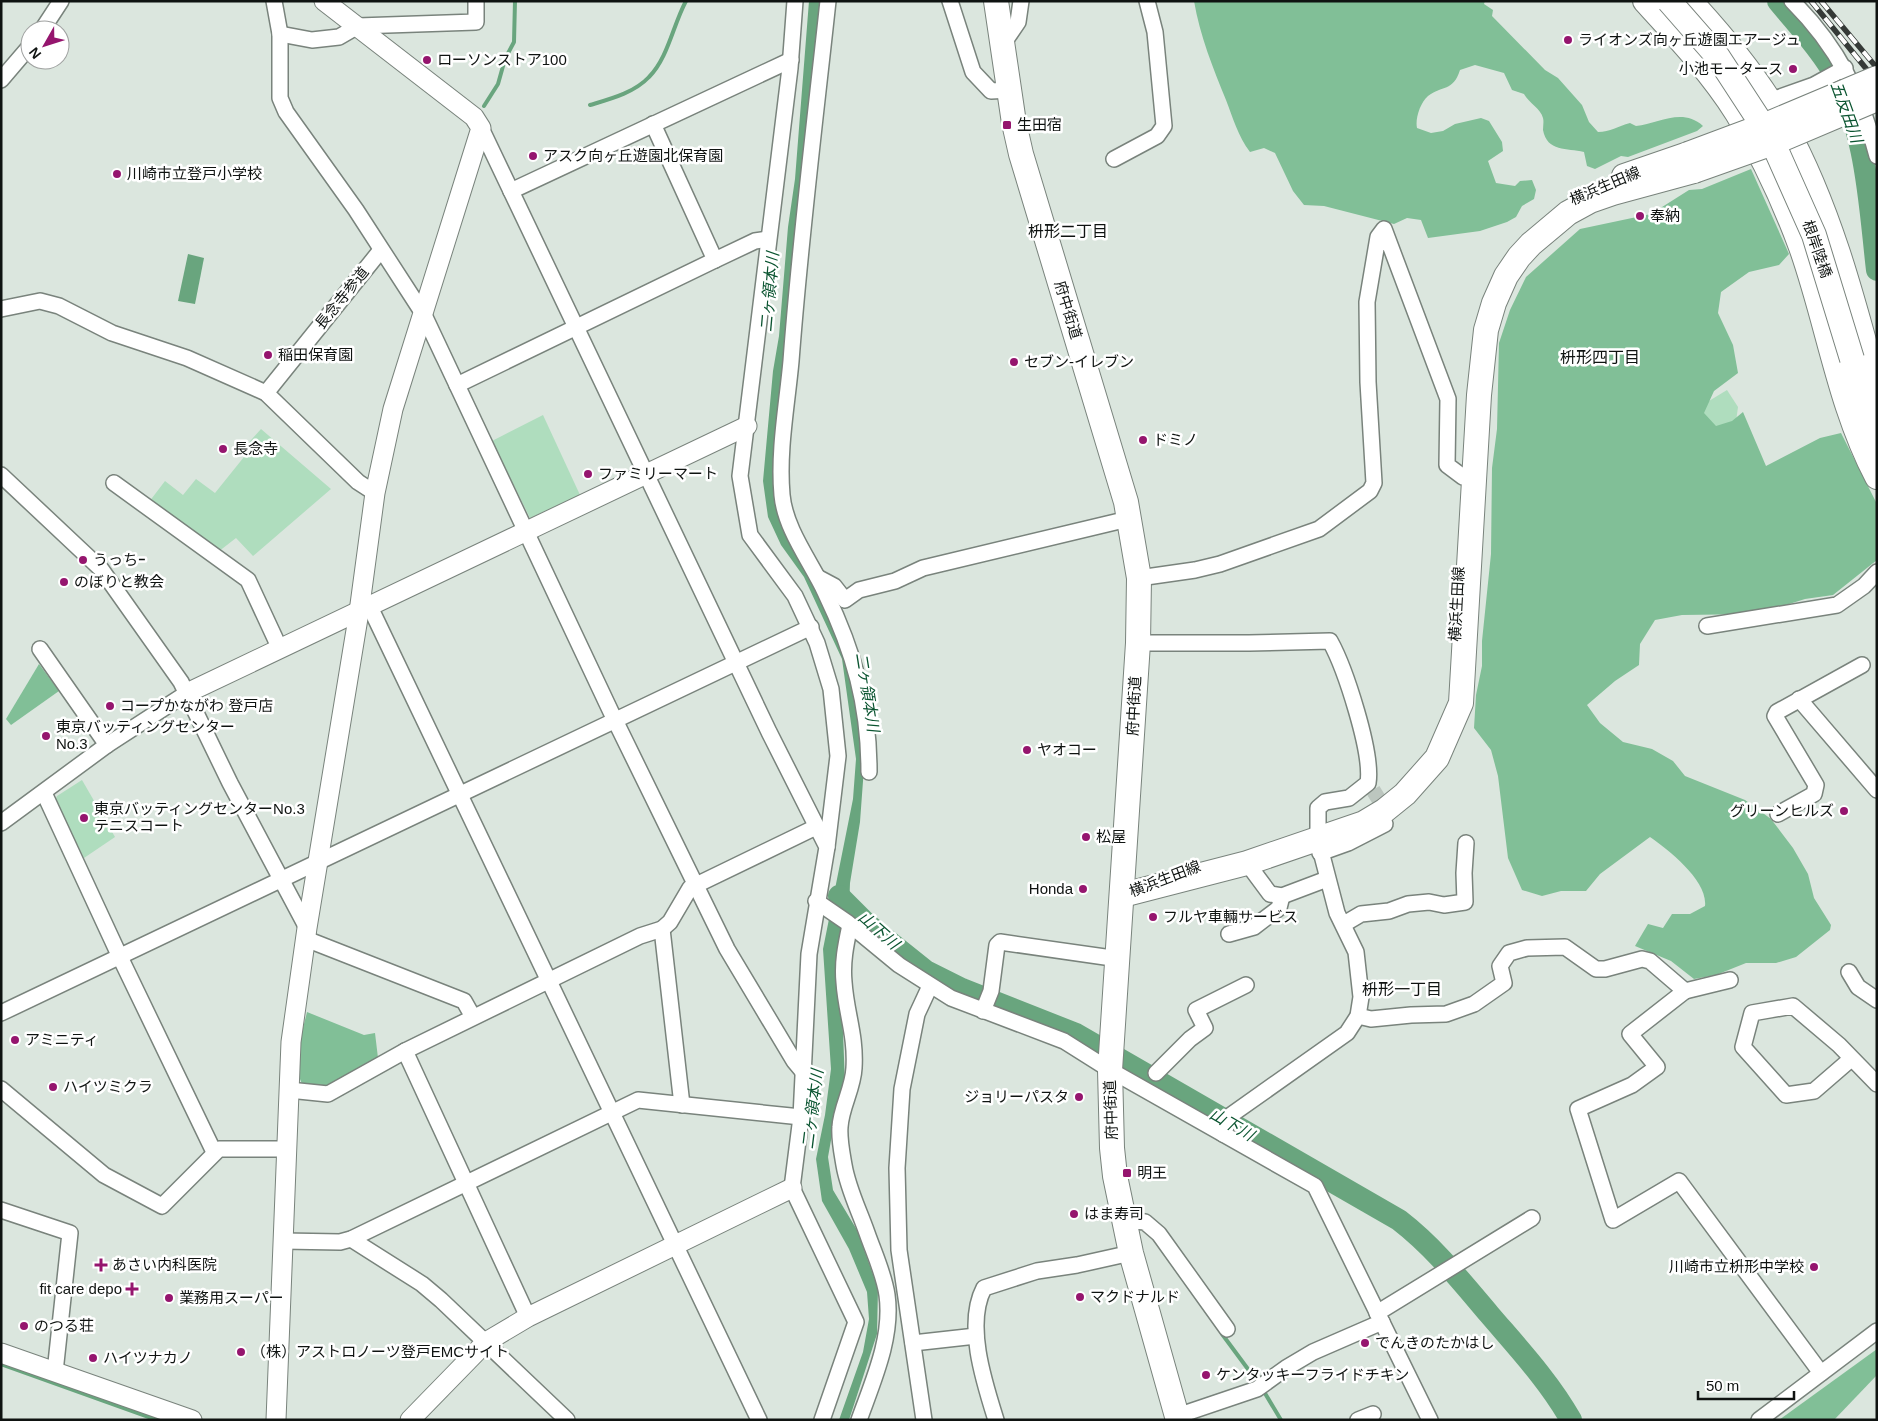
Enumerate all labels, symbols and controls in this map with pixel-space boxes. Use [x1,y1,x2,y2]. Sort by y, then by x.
north arrow [20,20,70,70]
place label: ライオンズ向ヶ丘遊園エアージュ [1578,31,1800,48]
marker: ライオンズ向ヶ丘遊園エアージュ [1562,34,1574,46]
text: N [25,44,44,62]
place label: ローソンストア100 [437,51,567,68]
marker: ローソンストア100 [421,54,433,66]
place label: 小池モータース [1679,60,1783,77]
marker: 小池モータース [1787,63,1799,75]
water label: 五反田川 [1828,79,1866,147]
place label: 生田宿 [1017,116,1062,133]
marker: 生田宿 [1001,119,1013,131]
place label: アスク向ヶ丘遊園北保育園 [543,147,723,164]
marker: アスク向ヶ丘遊園北保育園 [527,150,539,162]
street label: 横浜生田線 [1567,163,1643,208]
place label: 川崎市立登戸小学校 [127,165,262,182]
marker: 川崎市立登戸小学校 [111,168,123,180]
place label: 奉納 [1650,207,1680,224]
marker: 奉納 [1634,210,1646,222]
street label: 根岸陸橋 [1800,218,1835,280]
district label: 枡形二丁目 [1028,223,1108,240]
water label: 二ヶ領本川 [758,249,782,333]
street label: 長念寺参道 [311,263,372,332]
street label: 府中街道 [1052,279,1085,341]
place label: 稲田保育園 [278,346,353,363]
marker: 稲田保育園 [262,349,274,361]
district label: 枡形四丁目 [1560,349,1640,366]
place label: セブン-イレブン [1024,353,1134,370]
marker: セブン-イレブン [1008,356,1020,368]
place label: ドミノ [1153,431,1198,448]
marker: ドミノ [1137,434,1149,446]
place label: 長念寺 [233,440,278,457]
marker: 長念寺 [217,443,229,455]
place label: ファミリーマート [598,465,718,482]
marker: ファミリーマート [582,468,594,480]
place label: うっちｰ [93,551,146,568]
marker: うっちｰ [77,554,89,566]
street label: 横浜生田線 [1446,566,1467,642]
place label: のぼりと教会 [74,573,164,590]
marker: のぼりと教会 [58,576,70,588]
water label: 二ヶ領本川 [853,651,882,735]
street label: 府中街道 [1123,676,1144,736]
place label: コープかながわ 登戸店 [120,697,273,714]
marker: コープかながわ 登戸店 [104,700,116,712]
place label: 東京バッティングセンター No.3 [56,718,235,752]
marker: 東京バッティングセンター No.3 [40,730,52,742]
place label: ヤオコー [1037,741,1097,758]
marker: ヤオコー [1021,744,1033,756]
place label: 東京バッティングセンターNo.3 テニスコート [94,800,305,834]
place label: グリーンヒルズ [1730,802,1834,819]
marker: グリーンヒルズ [1838,805,1850,817]
marker: 東京バッティングセンターNo.3 テニスコート [78,812,90,824]
place label: 松屋 [1096,828,1126,845]
marker: 松屋 [1080,831,1092,843]
street label: 横浜生田線 [1127,857,1203,900]
place label: Honda [1029,880,1074,897]
marker: Honda [1077,883,1089,895]
water label: 山下川 [855,908,904,954]
place label: フルヤ車輛サービス [1163,908,1298,925]
marker: フルヤ車輛サービス [1147,911,1159,923]
district label: 枡形一丁目 [1362,981,1442,998]
place label: アミニティ [25,1031,99,1048]
marker: アミニティ [9,1034,21,1046]
water label: 二ヶ領本川 [799,1066,826,1150]
place label: ハイツミクラ [63,1078,153,1095]
street label: 府中街道 [1101,1080,1120,1140]
marker: ハイツミクラ [47,1081,59,1093]
place label: ジョリーパスタ [964,1088,1069,1105]
marker: ジョリーパスタ [1073,1091,1085,1103]
water label: 山下川 [1207,1105,1259,1145]
place label: 明王 [1137,1164,1167,1181]
marker: 明王 [1121,1167,1133,1179]
place label: はま寿司 [1084,1205,1144,1222]
marker: はま寿司 [1068,1208,1080,1220]
place label: あさい内科医院 [112,1256,217,1273]
marker: あさい内科医院 [94,1258,108,1272]
place label: 川崎市立枡形中学校 [1669,1258,1804,1275]
marker: 川崎市立枡形中学校 [1808,1261,1820,1273]
place label: fit care depo [39,1280,122,1297]
marker: fit care depo [126,1283,138,1295]
place label: マクドナルド [1090,1288,1180,1305]
place label: 業務用スーパー [179,1289,284,1306]
marker: マクドナルド [1074,1291,1086,1303]
marker: 業務用スーパー [163,1292,175,1304]
place label: のつる荘 [34,1317,94,1334]
marker: のつる荘 [18,1320,30,1332]
place label: でんきのたかはし [1375,1334,1494,1351]
marker: でんきのたかはし [1359,1337,1371,1349]
place label: （株）アストロノーツ登戸EMCサイト [251,1343,509,1360]
marker: （株）アストロノーツ登戸EMCサイト [235,1346,247,1358]
place label: ハイツナカノ [103,1349,193,1366]
marker: ハイツナカノ [87,1352,99,1364]
place label: ケンタッキーフライドチキン [1216,1366,1409,1383]
scale bar [1698,1368,1794,1400]
marker: ケンタッキーフライドチキン [1200,1369,1212,1381]
text: 50 m [1706,1377,1739,1394]

